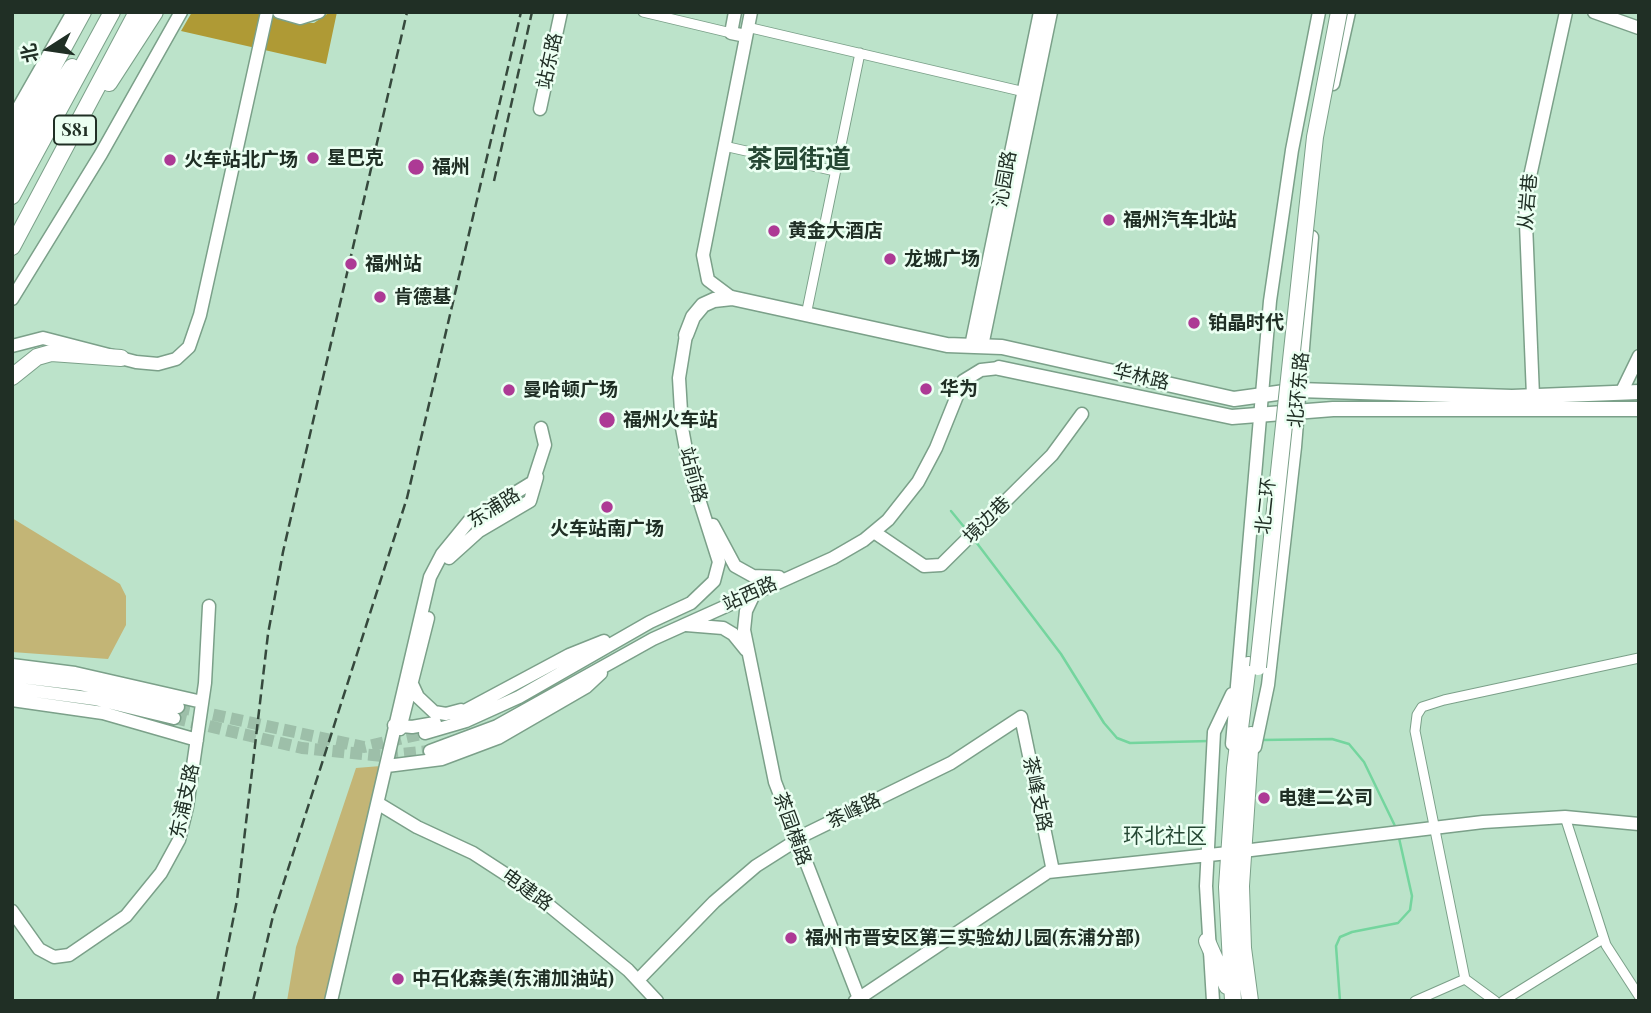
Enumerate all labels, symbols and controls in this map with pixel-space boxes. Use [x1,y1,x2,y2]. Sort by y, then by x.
north arrow [14,14,84,84]
street label: 站东路 [533,31,567,91]
text: 北 [14,41,43,65]
road number: S81 [54,116,96,145]
district label: 茶园街道 [747,144,851,176]
place label: 星巴克 [327,147,384,169]
place label: 火车站北广场 [184,149,298,171]
street label: 沁园路 [989,149,1021,209]
marker: 星巴克 [305,150,321,166]
marker: 火车站北广场 [162,152,178,168]
place label: 福州 [432,156,470,178]
marker: 福州 [406,157,426,177]
street label: 从岩巷 [1514,173,1542,231]
place label: 福州汽车北站 [1123,209,1237,231]
marker: 福州汽车北站 [1101,212,1117,228]
place label: 黄金大酒店 [788,220,883,242]
marker: 黄金大酒店 [766,223,782,239]
place label: 龙城广场 [904,248,980,270]
marker: 龙城广场 [882,251,898,267]
place label: 福州站 [365,253,422,275]
marker: 福州站 [343,256,359,272]
place label: 肯德基 [394,286,451,308]
marker: 肯德基 [372,289,388,305]
place label: 铂晶时代 [1208,312,1284,334]
marker: 铂晶时代 [1186,315,1202,331]
street label: 北环东路 [1284,351,1314,429]
street label: 华林路 [1111,359,1171,395]
place label: 华为 [940,378,978,400]
place label: 曼哈顿广场 [523,379,618,401]
marker: 华为 [918,381,934,397]
marker: 曼哈顿广场 [501,382,517,398]
place label: 福州火车站 [623,409,718,431]
marker: 福州火车站 [597,410,617,430]
street label: 站前路 [675,445,711,505]
street label: 北二环 [1252,476,1280,536]
street label: 东浦路 [464,483,524,533]
street label: 境边巷 [959,492,1015,548]
marker: 火车站南广场 [599,499,615,515]
place label: 火车站南广场 [550,518,664,540]
street label: 站西路 [719,572,781,616]
street label: 茶峰支路 [1018,754,1056,834]
street label: 东浦支路 [166,761,204,841]
place label: 电建二公司 [1278,787,1373,809]
street label: 茶园横路 [768,789,816,869]
street label: 茶峰路 [823,789,885,833]
marker: 电建二公司 [1256,790,1272,806]
district label: 环北社区 [1123,823,1207,849]
street label: 电建路 [497,864,557,916]
place label: 福州市晋安区第三实验幼儿园(东浦分部) [805,927,1140,949]
marker: 福州市晋安区第三实验幼儿园(东浦分部) [783,930,799,946]
place label: 中石化森美(东浦加油站) [412,968,614,990]
marker: 中石化森美(东浦加油站) [390,971,406,987]

